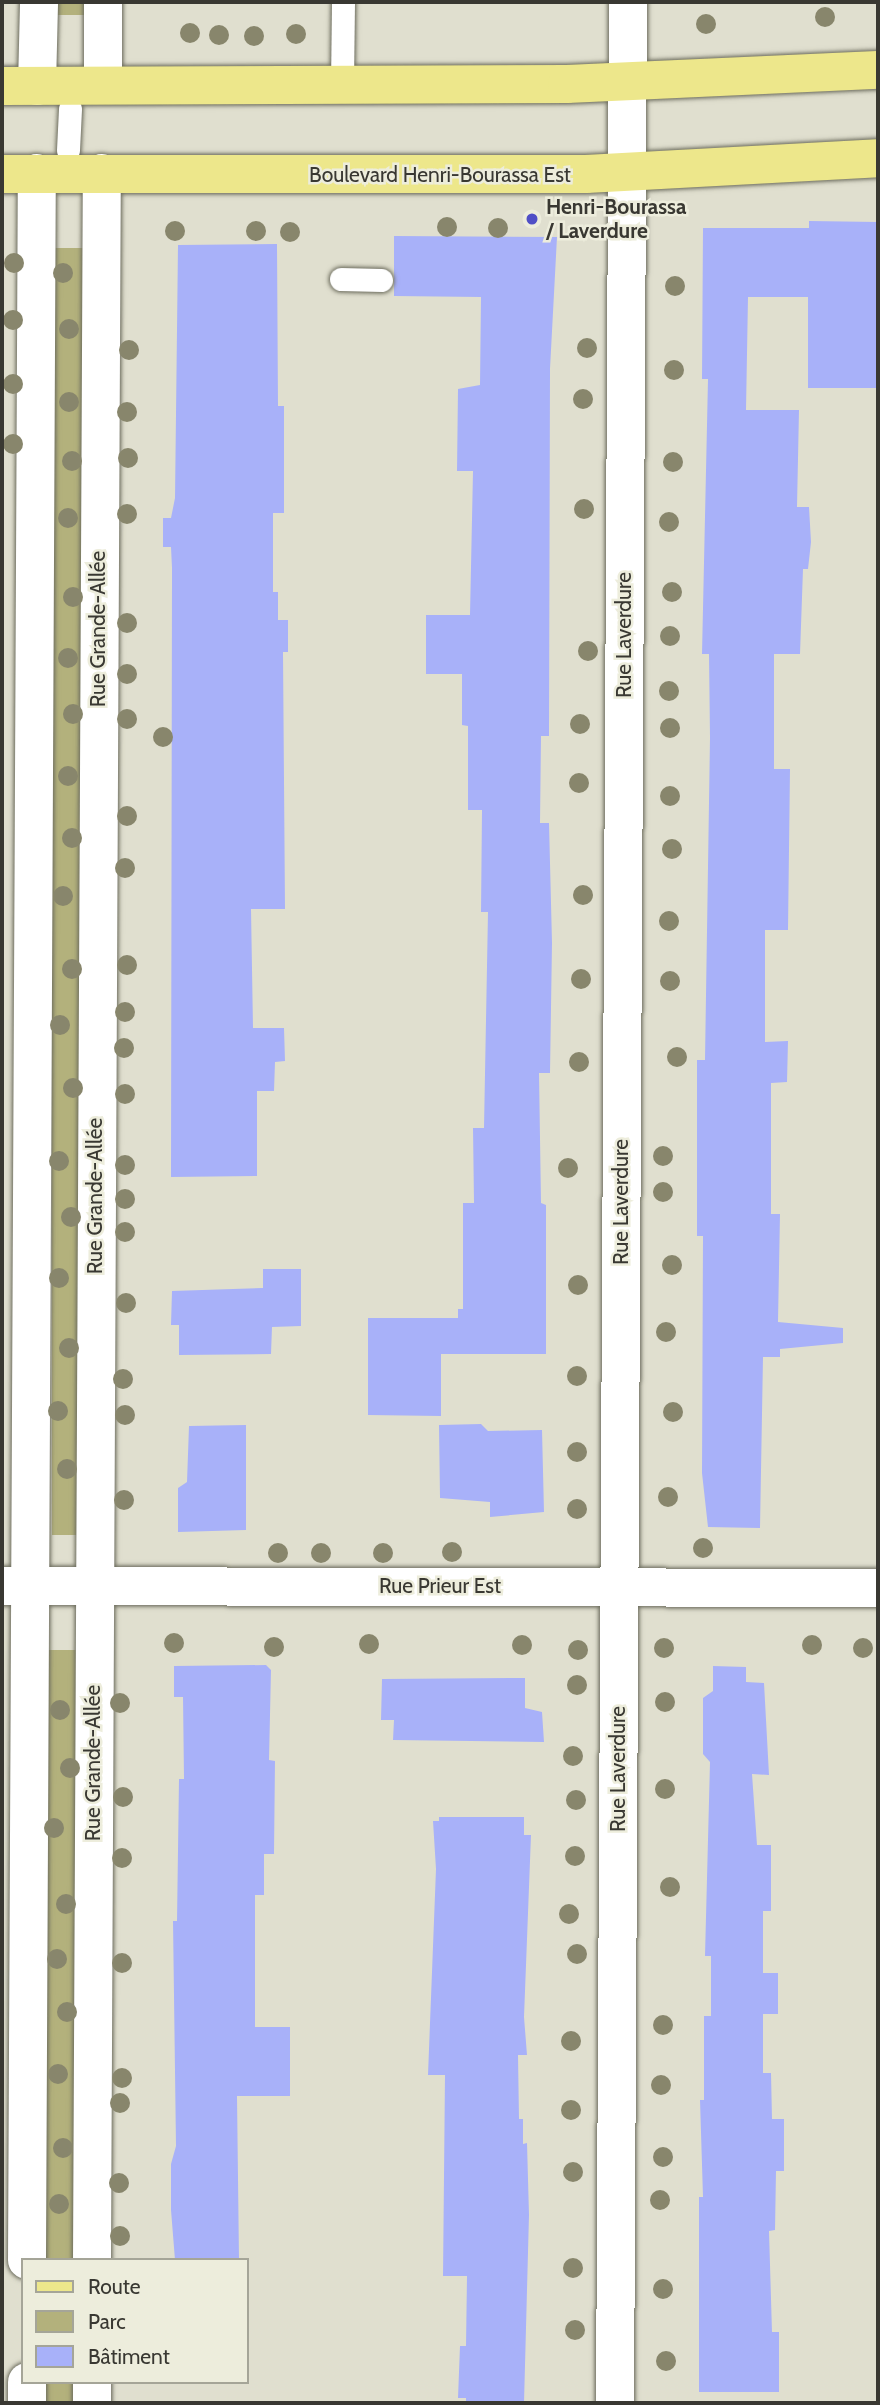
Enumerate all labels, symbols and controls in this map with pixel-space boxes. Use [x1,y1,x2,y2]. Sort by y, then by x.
street label: Boulevard Henri-Bourassa Est [309,162,571,188]
place label: Henri-Bourassa / Laverdure [546,194,686,244]
marker: Henri-Bourassa / Laverdure [524,211,540,227]
street label: Rue Grande-Allée [85,551,111,707]
street label: Rue Laverdure [611,572,637,698]
street label: Rue Grande-Allée [82,1118,108,1274]
street label: Rue Laverdure [608,1139,634,1265]
street label: Rue Prieur Est [379,1573,501,1599]
street label: Rue Grande-Allée [80,1685,106,1841]
street label: Rue Laverdure [605,1706,631,1832]
legend [21,2258,248,2384]
text: Route [88,2274,141,2299]
text: Parc [88,2309,126,2334]
text: Bâtiment [88,2344,170,2369]

